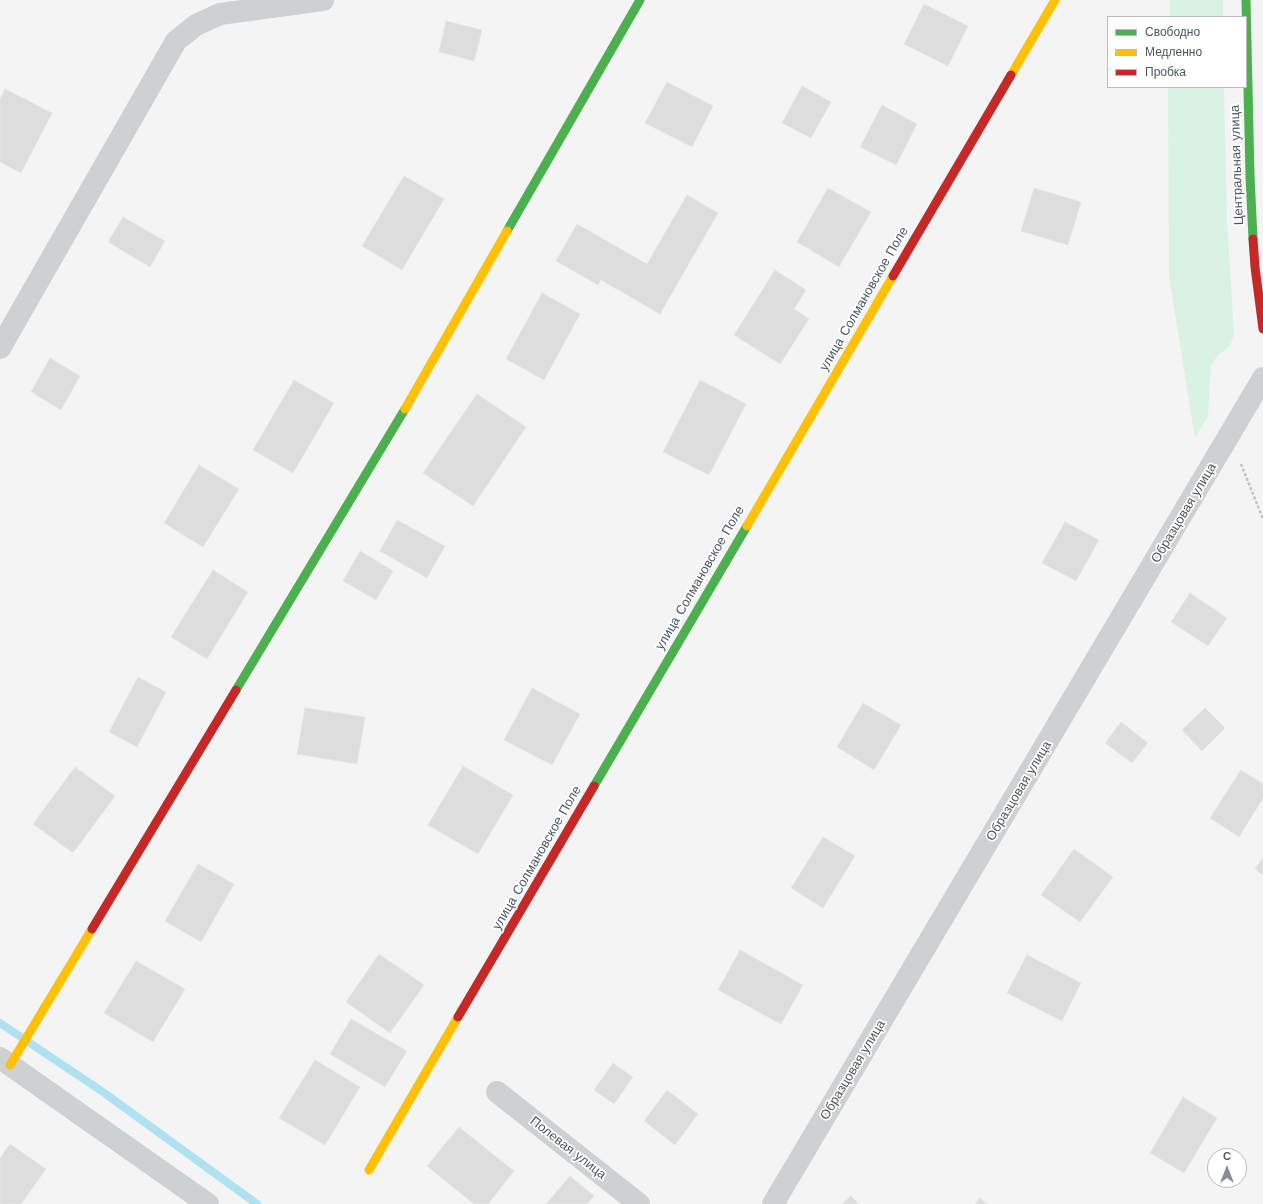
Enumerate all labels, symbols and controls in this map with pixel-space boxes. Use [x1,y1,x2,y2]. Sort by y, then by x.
legend [1107,16,1247,88]
text: Свободно [1145,25,1200,39]
text: Медленно [1145,45,1202,59]
text: Пробка [1145,65,1186,79]
street label: Центральная улица [1227,105,1247,225]
street label: улица Солмановское Поле [816,224,912,374]
street label: Образцовая улица [1148,460,1220,566]
street label: улица Солмановское Поле [652,503,748,653]
street label: Образцовая улица [983,738,1055,844]
street label: улица Солмановское Поле [489,783,585,933]
street label: Образцовая улица [817,1017,889,1123]
street label: Полевая улица [527,1113,609,1183]
north arrow [1207,1148,1247,1188]
text: С [1223,1150,1231,1163]

